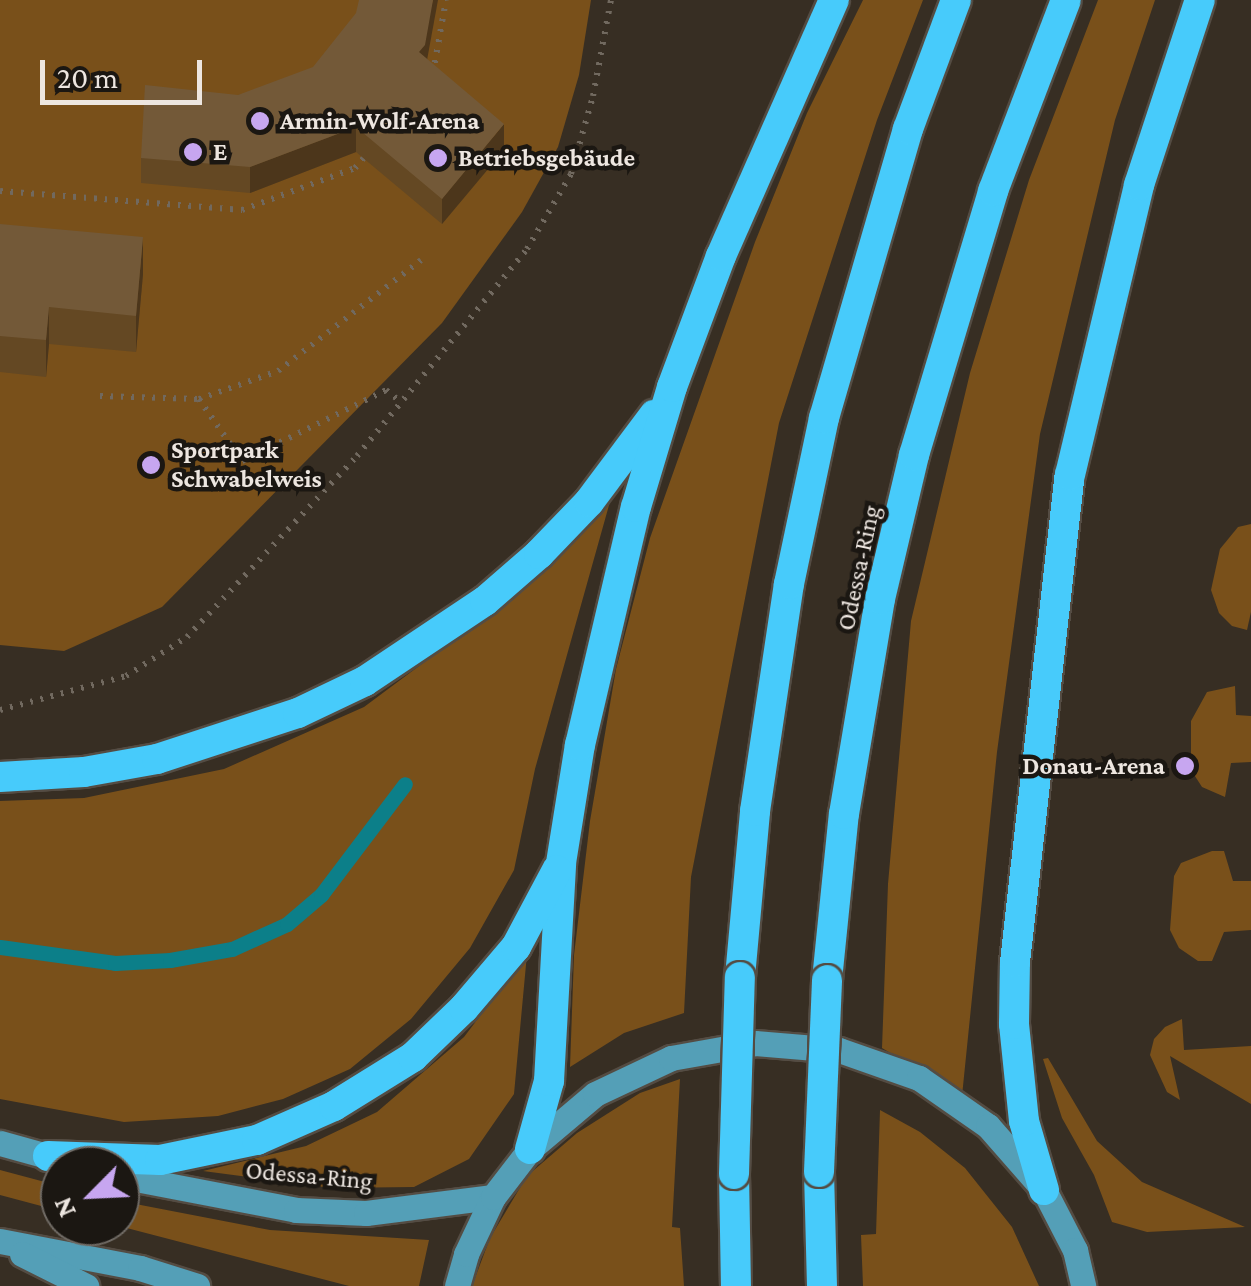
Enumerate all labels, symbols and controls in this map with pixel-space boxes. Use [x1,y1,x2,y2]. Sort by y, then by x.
scale bar [45,40,208,102]
text: 20 m [57,61,118,94]
place label: Armin-Wolf-Arena [280,106,479,136]
marker: Armin-Wolf-Arena [249,110,271,132]
place label: E [213,137,227,167]
marker: E [182,141,204,163]
place label: Betriebsgebäude [458,143,635,173]
marker: Betriebsgebäude [427,147,449,169]
place label: Sportpark Schwabelweis [171,436,322,495]
marker: Sportpark Schwabelweis [140,454,162,476]
street label: Odessa-Ring [831,503,887,633]
place label: Donau-Arena [1022,751,1165,781]
marker: Donau-Arena [1174,755,1196,777]
north arrow [40,1146,140,1246]
street label: Odessa-Ring [244,1156,374,1196]
text: N [46,1193,82,1223]

